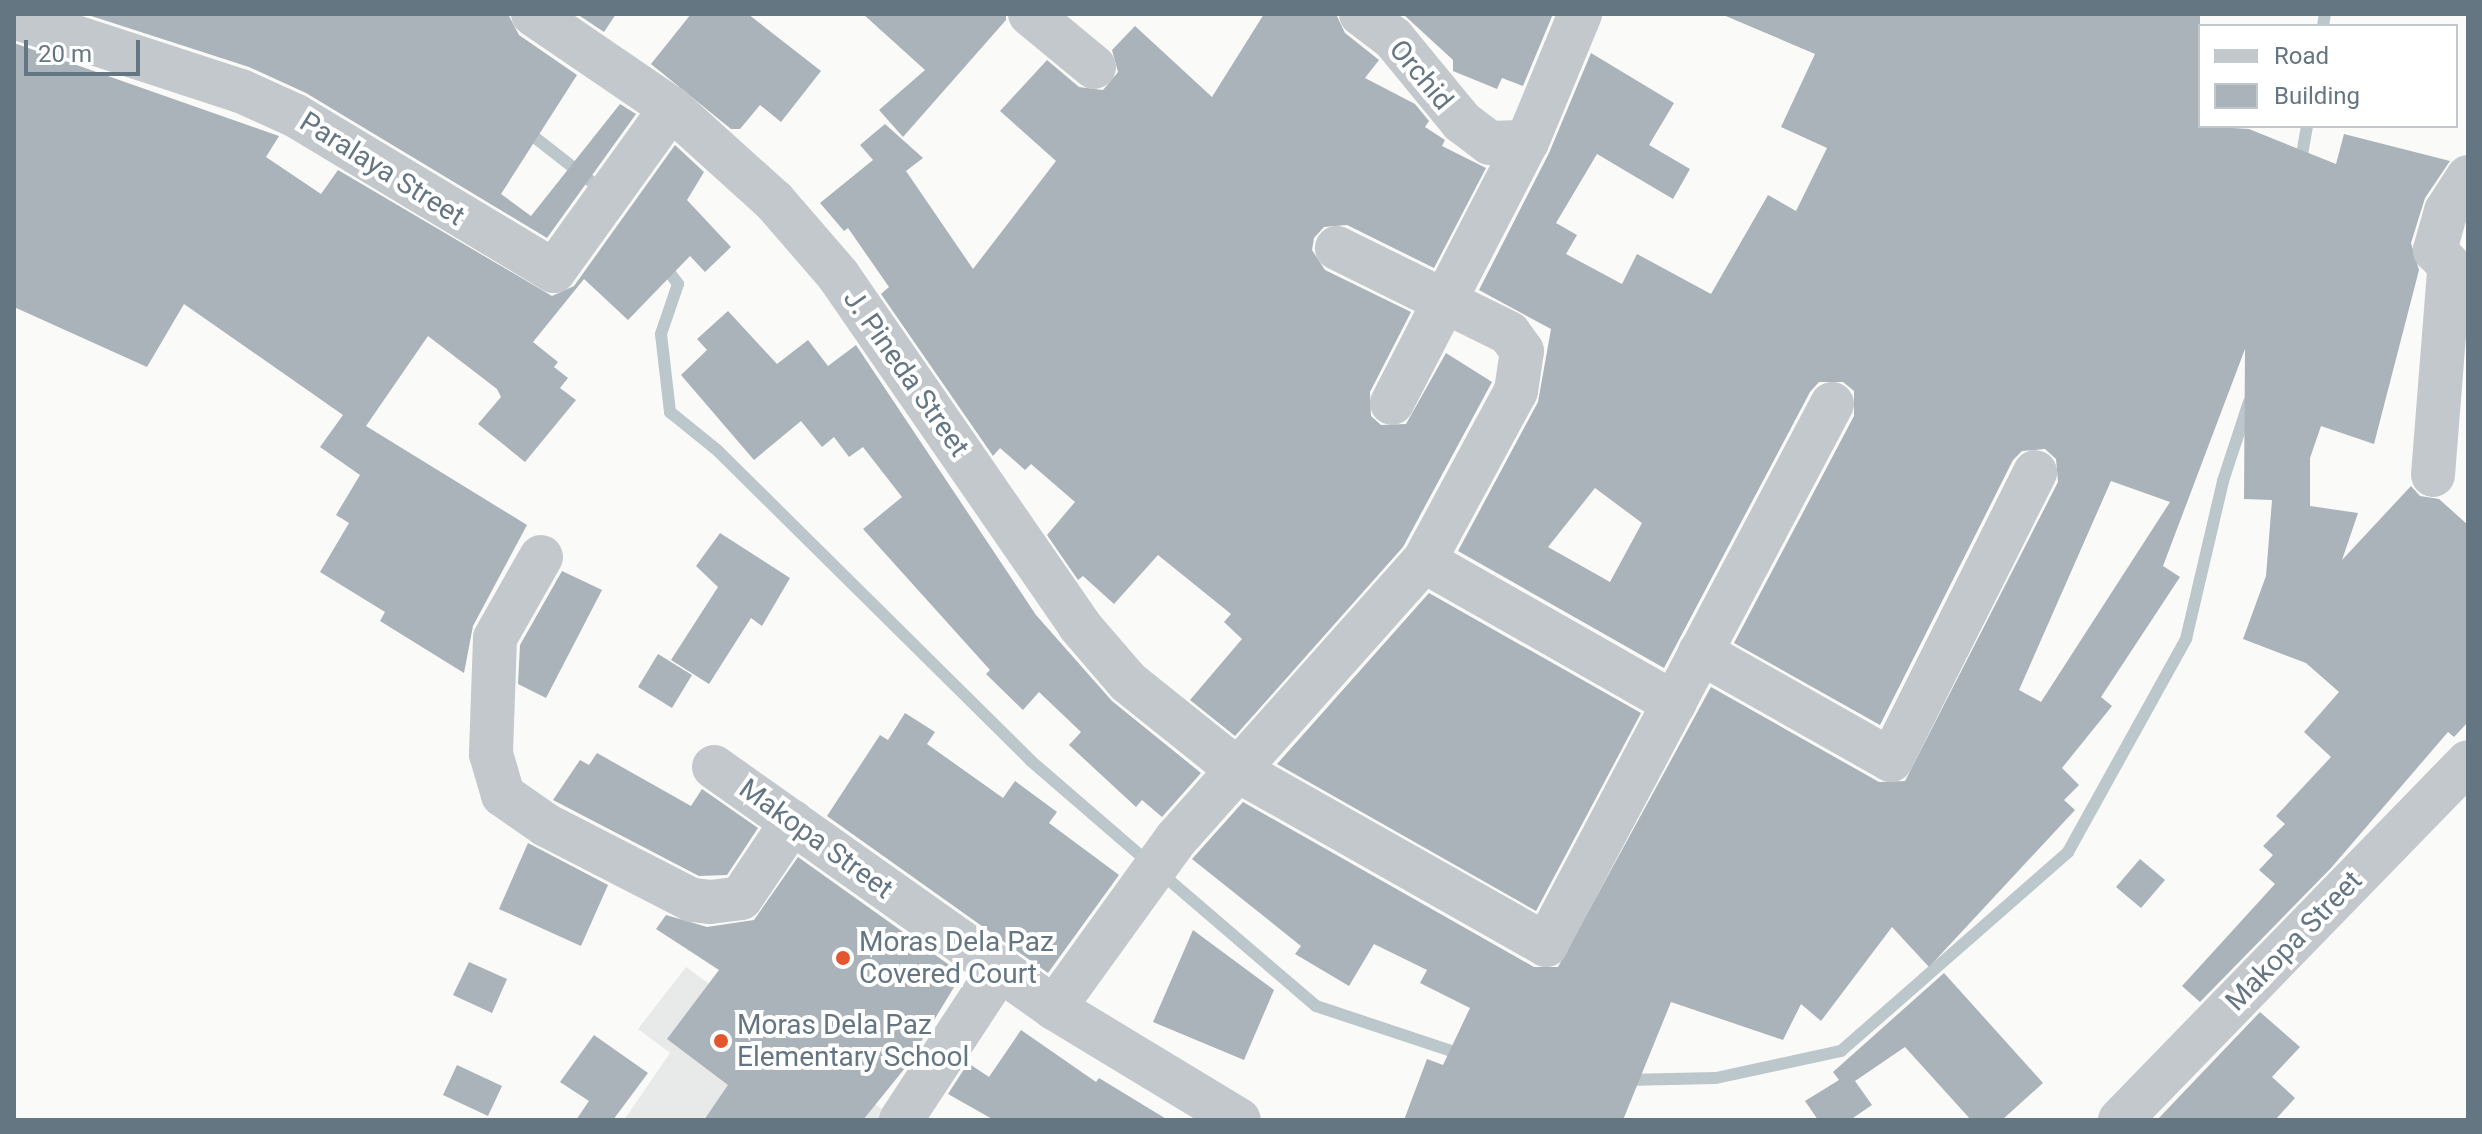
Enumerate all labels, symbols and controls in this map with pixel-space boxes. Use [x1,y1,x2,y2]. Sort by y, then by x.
scale bar [28,24,144,74]
legend [2198,24,2458,128]
street label: Orchid [1382,33,1460,117]
text: 20 m [38,40,92,68]
text: Road [2274,42,2329,70]
text: Building [2274,82,2360,110]
street label: Paralaya Street [293,105,471,233]
street label: J. Pineda Street [836,283,976,463]
street label: Makopa Street [733,772,899,906]
street label: Makopa Street [2219,864,2369,1018]
place label: Moras Dela Paz Covered Court [859,925,1054,991]
marker: Moras Dela Paz Covered Court [834,949,852,967]
place label: Moras Dela Paz Elementary School [737,1008,969,1074]
marker: Moras Dela Paz Elementary School [712,1032,730,1050]

